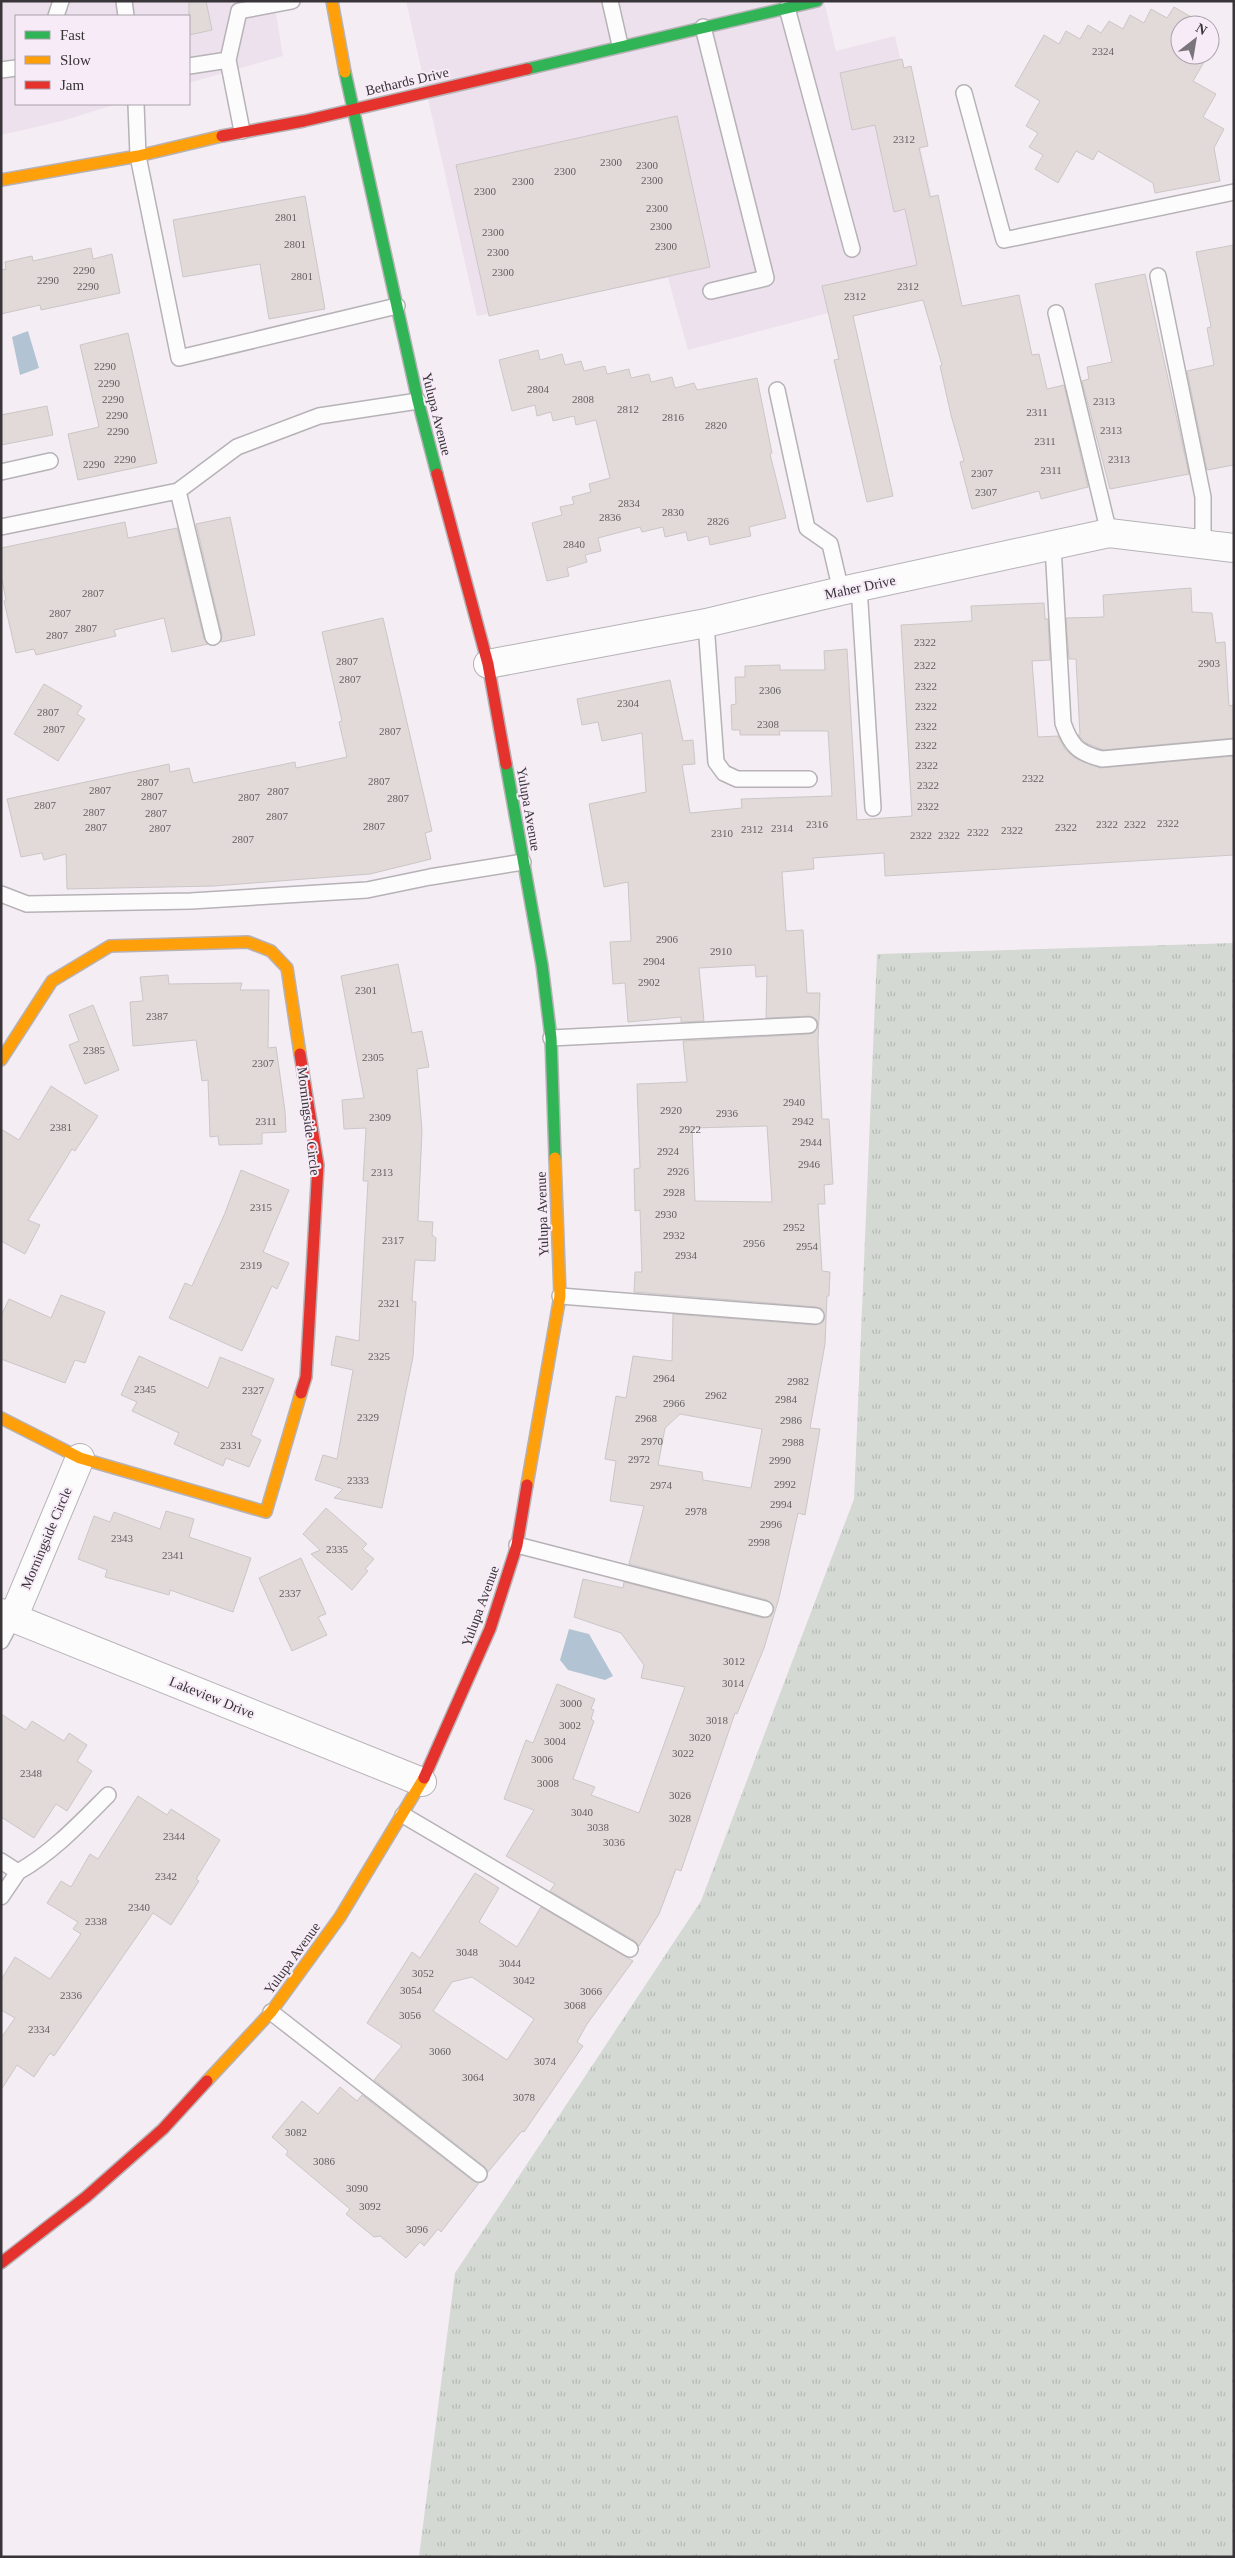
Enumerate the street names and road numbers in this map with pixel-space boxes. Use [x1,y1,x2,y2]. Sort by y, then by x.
street label: Bethards Drive [364,65,450,98]
street label: Yulupa Avenue [419,371,454,457]
street label: Maher Drive [823,573,897,602]
street label: Yulupa Avenue [514,766,543,852]
street label: Morningside Circle [294,1066,323,1176]
street label: Yulupa Avenue [534,1171,551,1257]
street label: Morningside Circle [18,1485,75,1591]
street label: Yulupa Avenue [459,1564,502,1649]
street label: Lakeview Drive [167,1674,257,1721]
street label: Yulupa Avenue [261,1920,323,1997]

